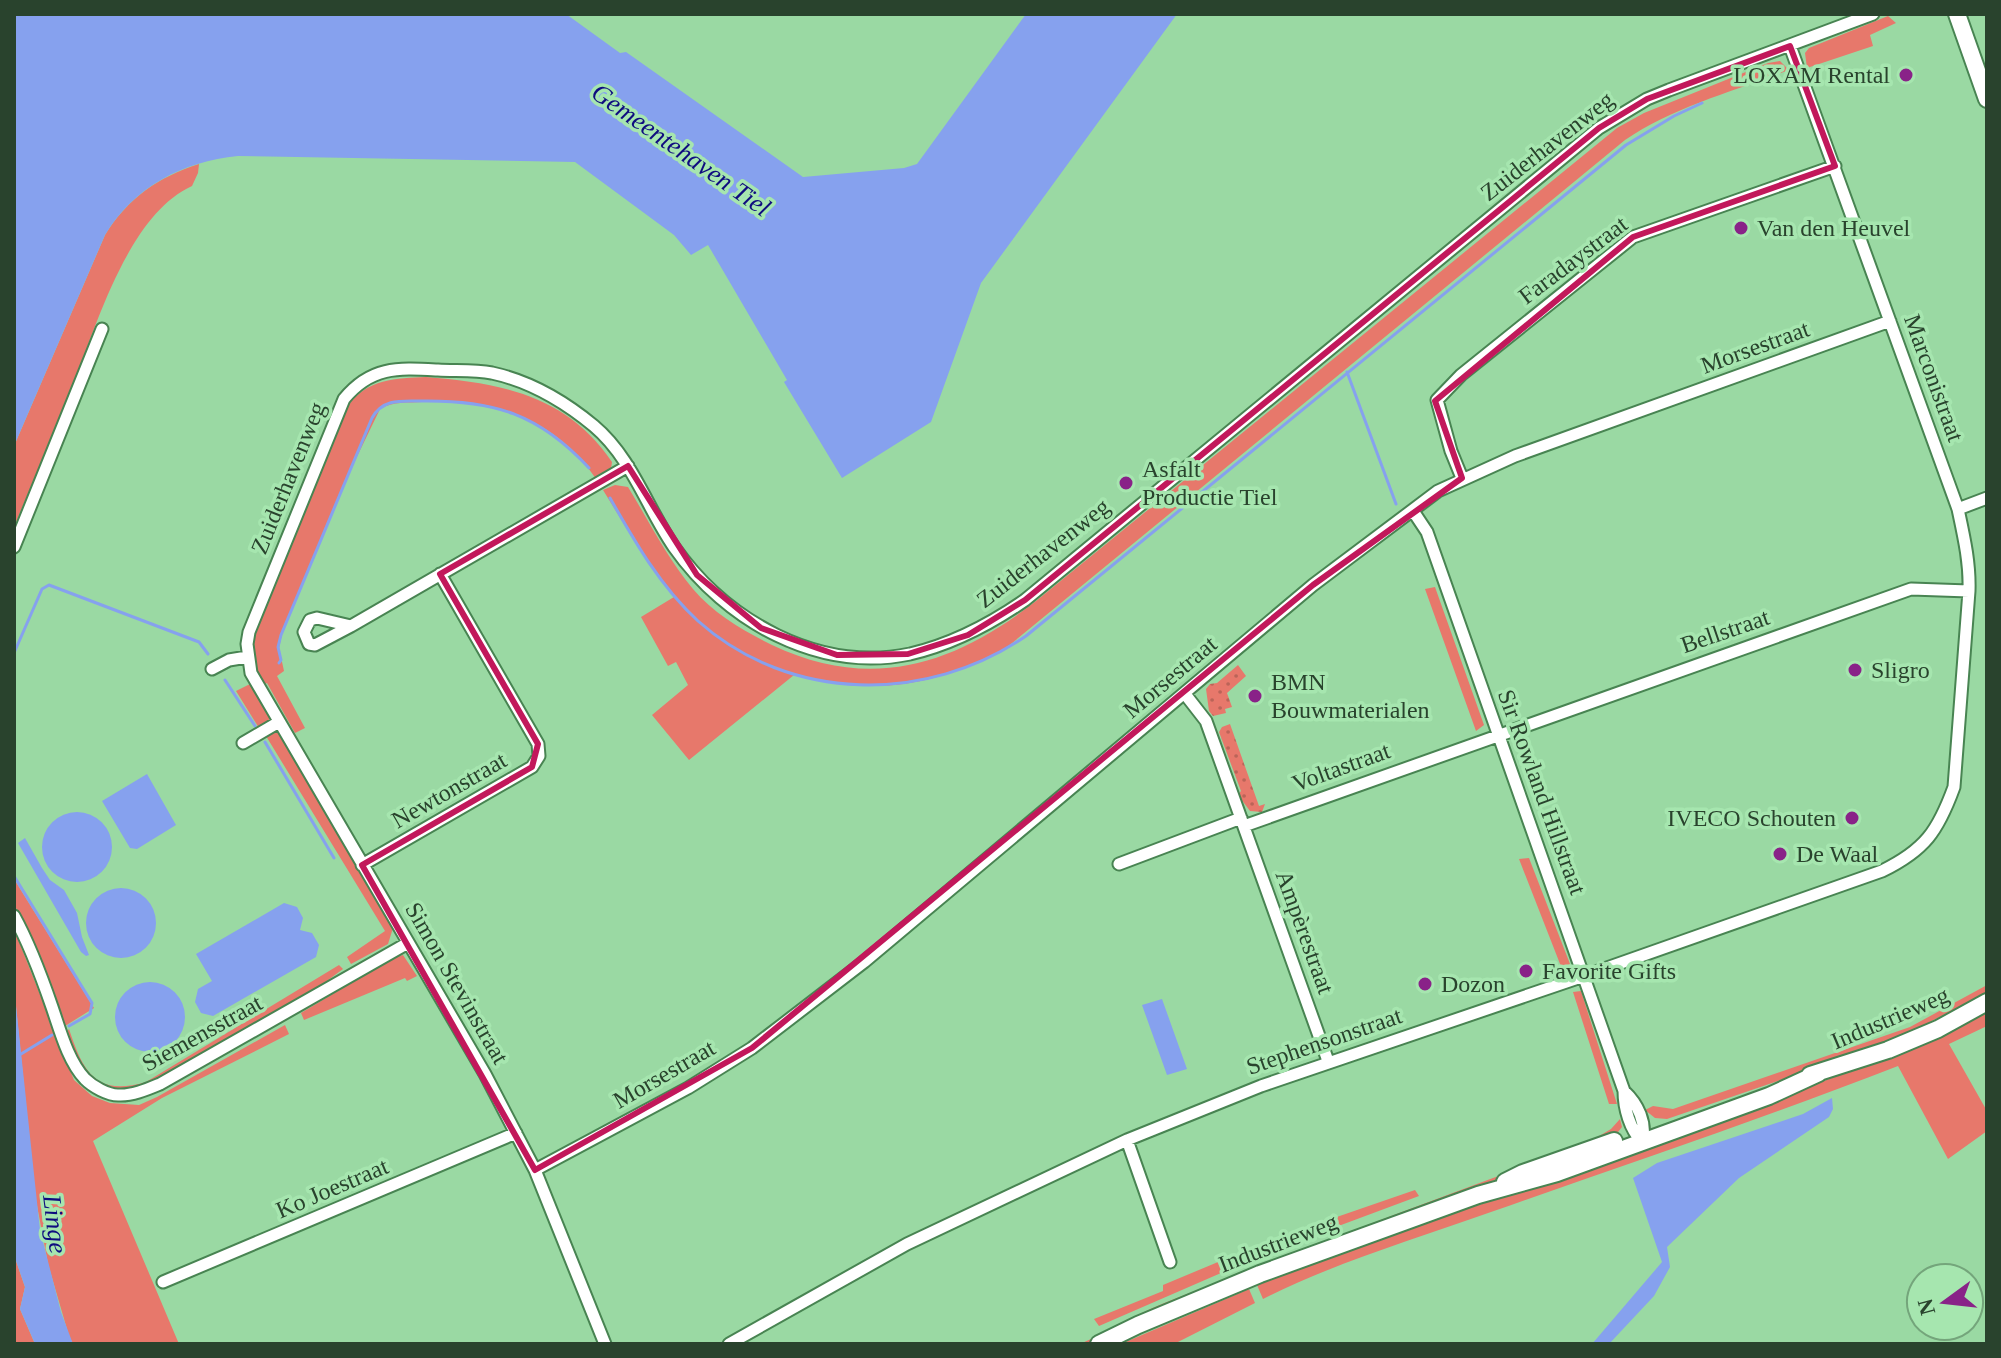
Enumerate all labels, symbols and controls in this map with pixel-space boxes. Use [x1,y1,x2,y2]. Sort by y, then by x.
place label: LOXAM Rental [1733,62,1890,88]
marker: LOXAM Rental [1897,66,1915,84]
water label: Gemeentehaven Tiel [586,77,776,223]
street label: Zuiderhavenweg [1475,86,1619,206]
street label: Faradaystraat [1514,211,1633,309]
place label: Van den Heuvel [1757,215,1911,241]
marker: Van den Heuvel [1732,219,1750,237]
street label: Marconistraat [1899,311,1969,445]
street label: Morsestraat [1697,315,1813,379]
street label: Zuiderhavenweg [246,398,330,558]
place label: Asfalt Productie Tiel [1142,456,1278,510]
marker: Asfalt Productie Tiel [1117,474,1135,492]
street label: Zuiderhavenweg [971,493,1115,613]
street label: Bellstraat [1677,604,1773,658]
street label: Morsestraat [1118,630,1222,723]
place label: Sligro [1871,657,1930,683]
marker: Sligro [1846,661,1864,679]
place label: BMN Bouwmaterialen [1271,669,1430,723]
street label: Sir Rowland Hillstraat [1493,686,1591,898]
marker: BMN Bouwmaterialen [1246,687,1264,705]
street label: Voltastraat [1289,737,1394,797]
street label: Newtonstraat [387,747,511,833]
place label: IVECO Schouten [1667,805,1836,831]
marker: IVECO Schouten [1843,809,1861,827]
place label: De Waal [1796,841,1879,867]
marker: De Waal [1771,845,1789,863]
street label: Ampèrestraat [1271,867,1339,997]
street label: Simon Stevinstraat [400,898,514,1069]
place label: Favorite Gifts [1542,958,1676,984]
marker: Favorite Gifts [1517,962,1535,980]
place label: Dozon [1441,971,1505,997]
marker: Dozon [1416,975,1434,993]
street label: Industrieweg [1827,982,1953,1054]
street label: Siemensstraat [137,989,267,1077]
street label: Stephensonstraat [1243,1002,1405,1080]
street label: Morsestraat [608,1034,720,1114]
street label: Ko Joestraat [272,1153,392,1223]
water label: Linge [37,1192,73,1255]
street label: Industrieweg [1215,1208,1341,1278]
north arrow [1905,1262,1985,1342]
text: N [1912,1296,1940,1318]

